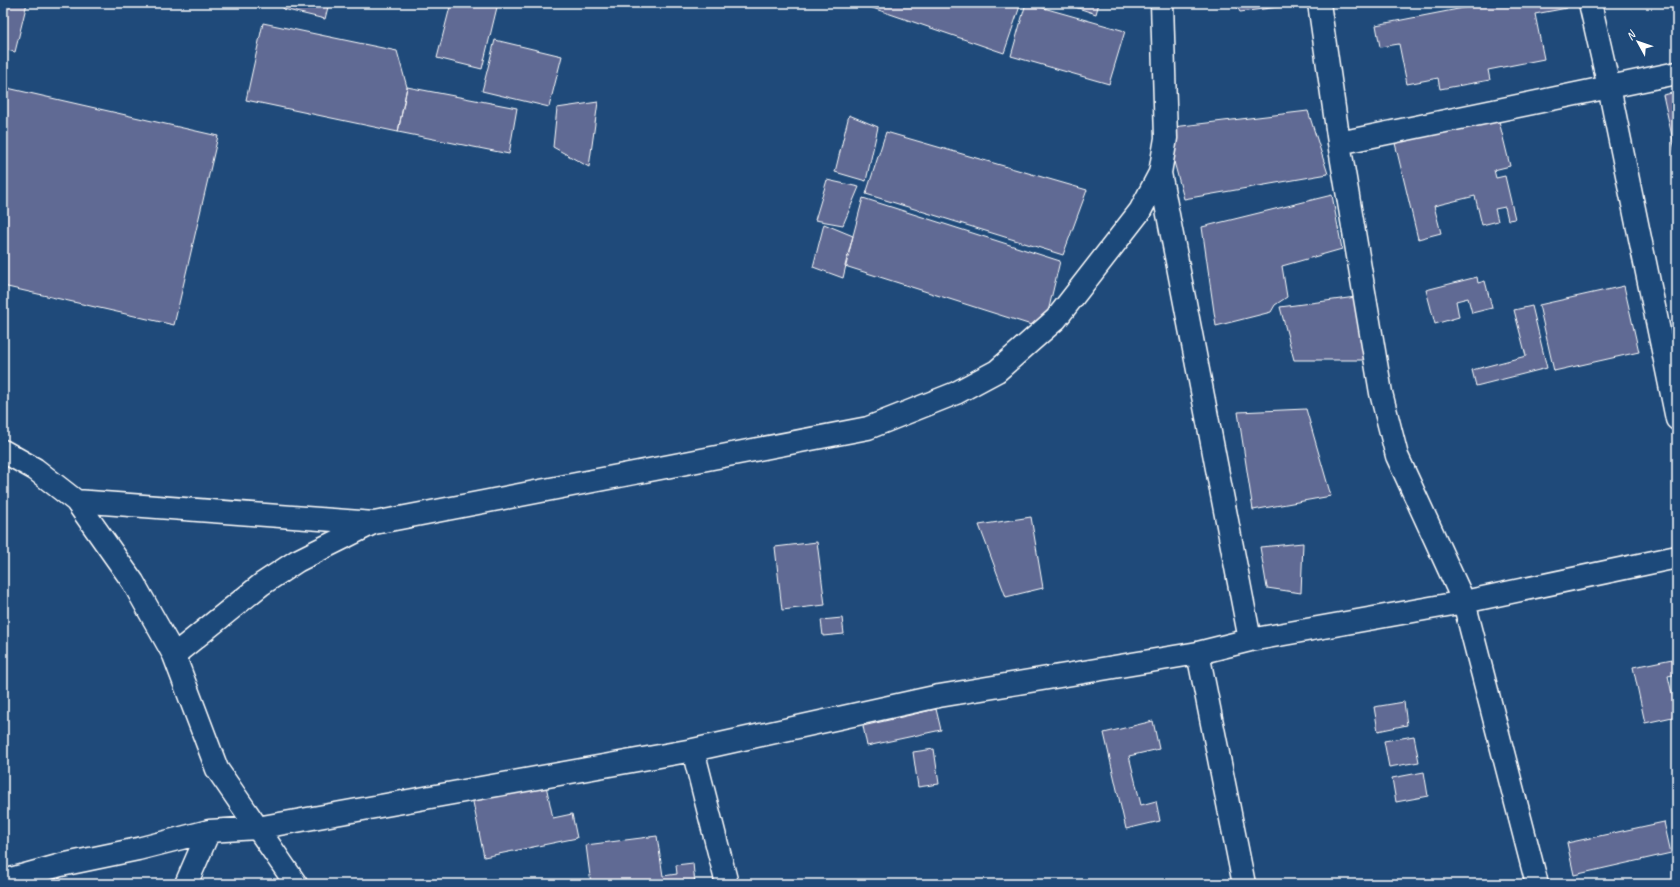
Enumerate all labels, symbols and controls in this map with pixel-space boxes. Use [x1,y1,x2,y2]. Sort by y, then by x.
north arrow [1618,22,1658,62]
text: N [1623,27,1639,43]

